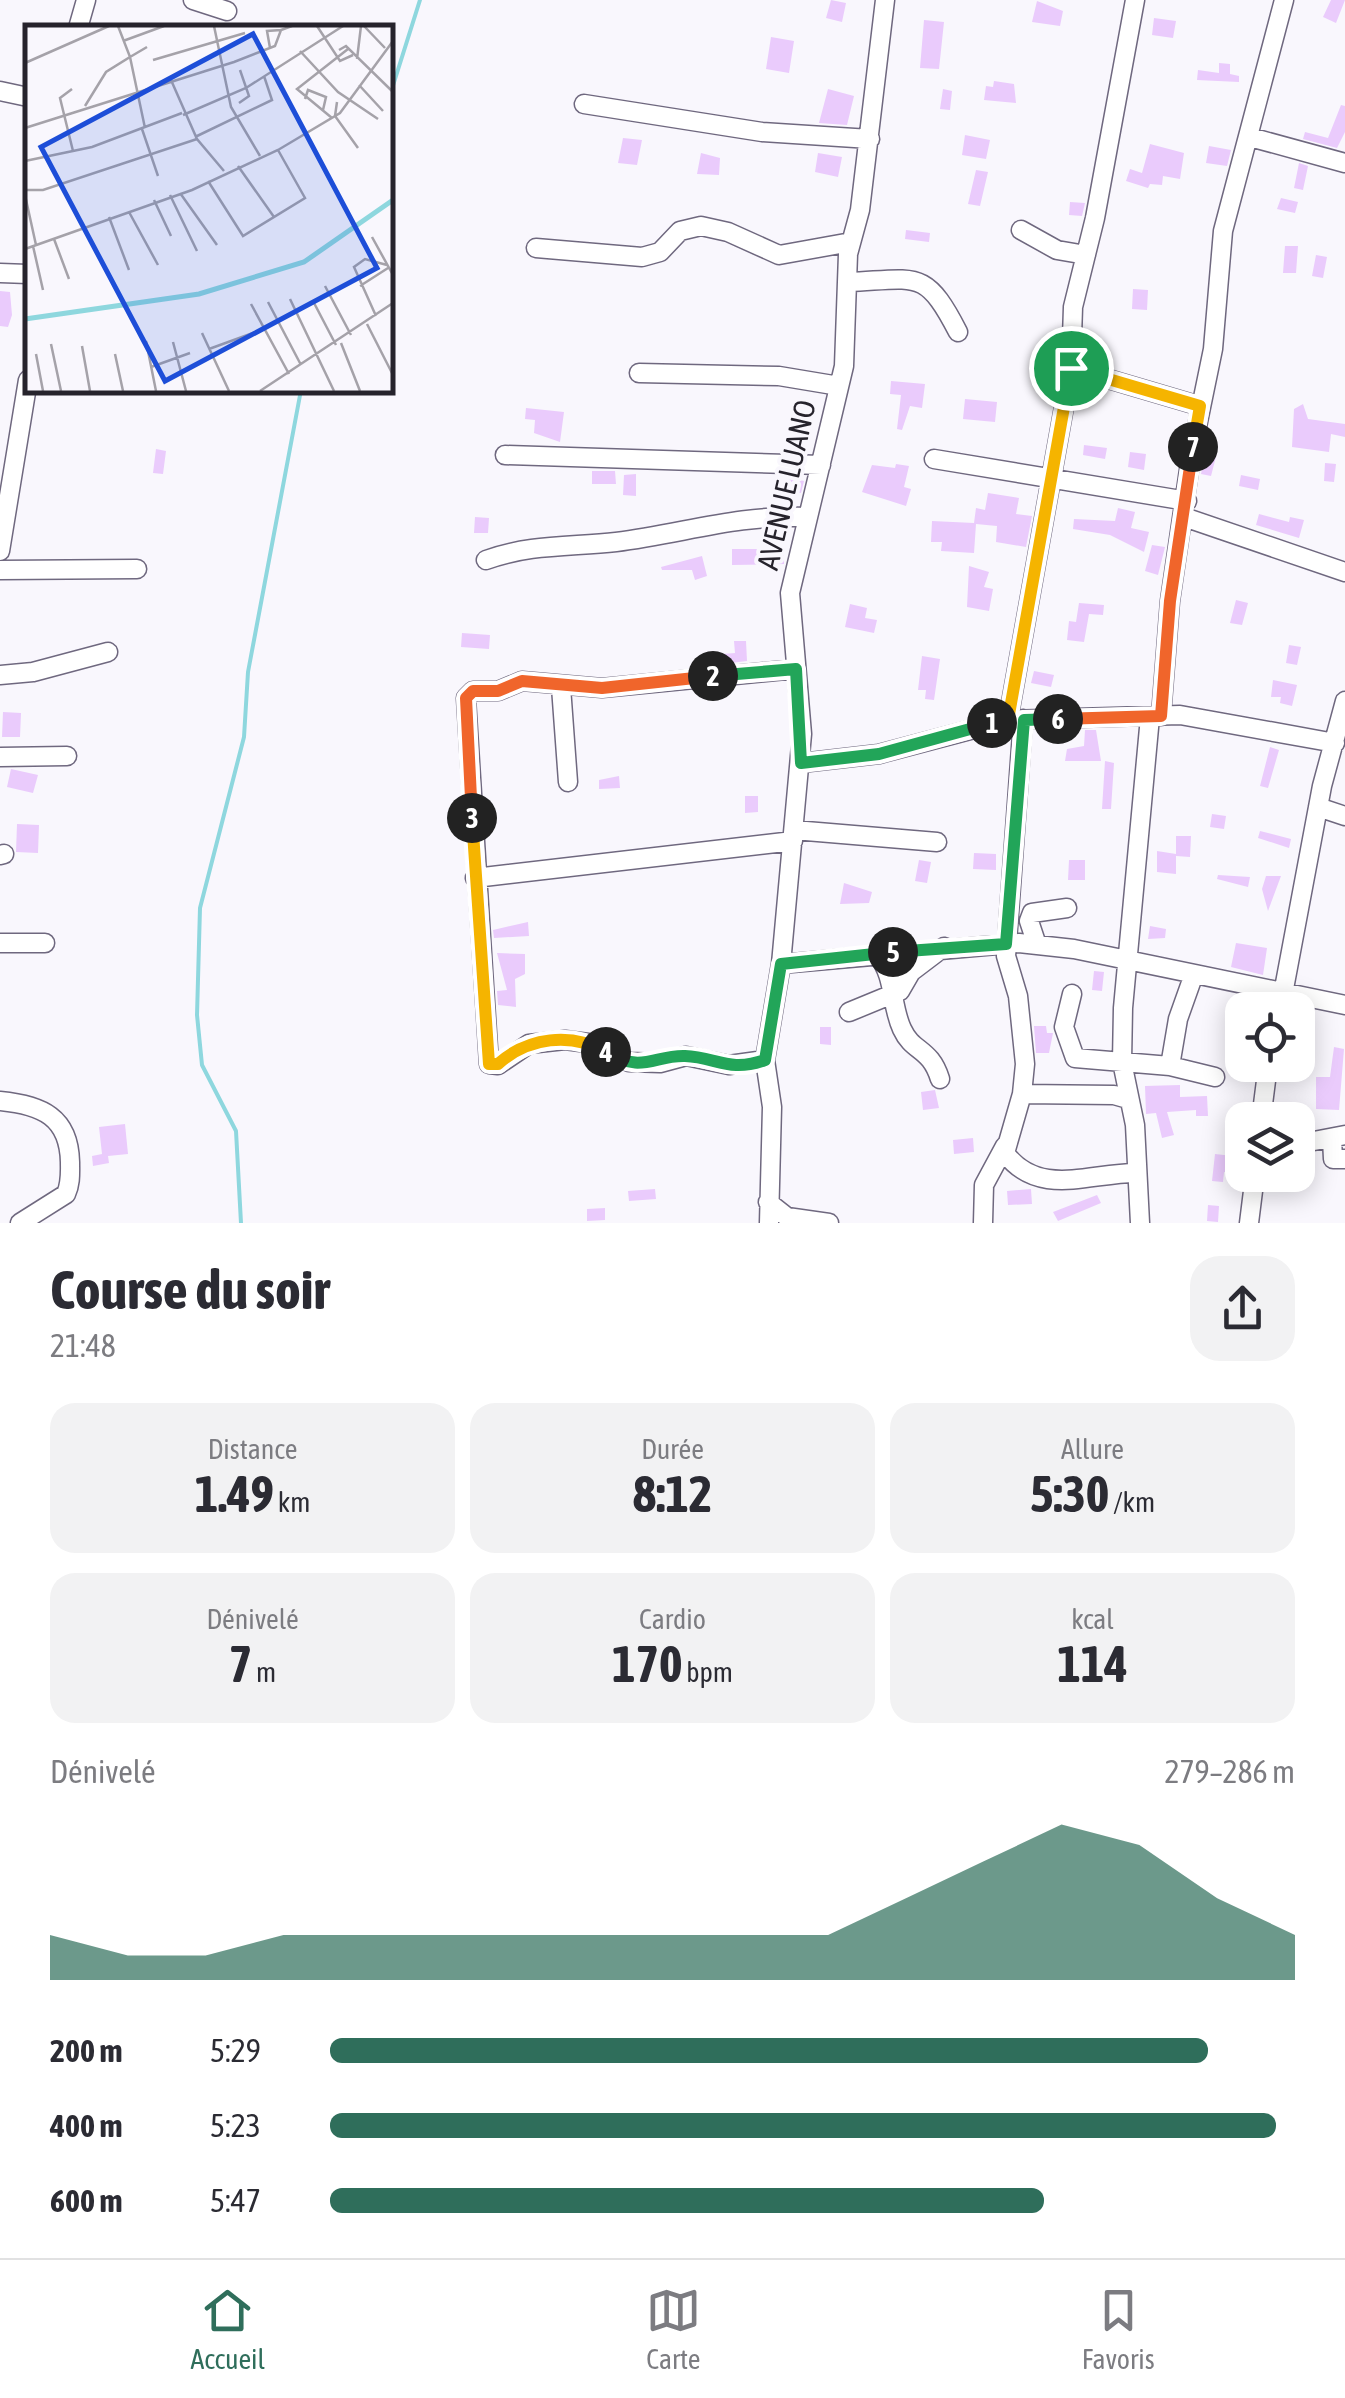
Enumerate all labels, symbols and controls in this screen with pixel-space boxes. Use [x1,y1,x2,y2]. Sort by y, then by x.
inset map [25,25,392,392]
pin [1029,326,1114,411]
icon: arrive [1044,341,1099,396]
street label: AVENUE LUANO [750,397,822,573]
pin: 7 [1168,422,1218,472]
text: 7 [1186,431,1200,463]
pin: 2 [688,651,738,701]
text: 2 [706,660,720,692]
pin: 6 [1033,694,1083,744]
pin: 1 [967,698,1017,748]
text: 6 [1051,703,1065,735]
text: 1 [985,707,999,739]
pin: 3 [447,793,497,843]
text: 3 [465,802,479,834]
pin: 5 [868,927,918,977]
text: 5 [886,936,900,968]
map controls [1225,992,1315,1192]
button: locate [1225,992,1315,1082]
pin: 4 [581,1027,631,1077]
text: 4 [599,1036,613,1068]
button: layers [1225,1102,1315,1192]
button: share [1190,1256,1295,1361]
text: Course du soir [50,1258,330,1321]
text: 21:48 [50,1327,116,1364]
text: Distance [208,1433,297,1465]
text: Durée [641,1433,704,1465]
text: Allure [1061,1433,1124,1465]
text: 1.49 [195,1465,274,1523]
text: 8:12 [633,1465,712,1523]
text: 5:30 [1030,1465,1109,1523]
text: km [274,1486,310,1518]
text: /km [1109,1486,1155,1518]
text: Dénivelé [206,1603,299,1635]
text: Cardio [639,1603,706,1635]
text: kcal [1071,1603,1114,1635]
text: 7 [229,1635,252,1693]
text: 170 [612,1635,682,1693]
text: 114 [1057,1635,1128,1693]
text: m [252,1656,276,1688]
text: bpm [682,1656,733,1688]
text: Dénivelé [50,1753,155,1790]
text: 279–286 m [1165,1753,1295,1790]
text: 200 m [50,2032,123,2069]
text: 5:29 [210,2032,261,2069]
text: 400 m [50,2107,123,2144]
text: 5:23 [210,2107,261,2144]
text: 600 m [50,2182,123,2219]
text: 5:47 [210,2182,261,2219]
tab: Accueil [190,2283,265,2375]
tab: Carte [646,2283,701,2375]
tab: Favoris [1082,2283,1155,2375]

